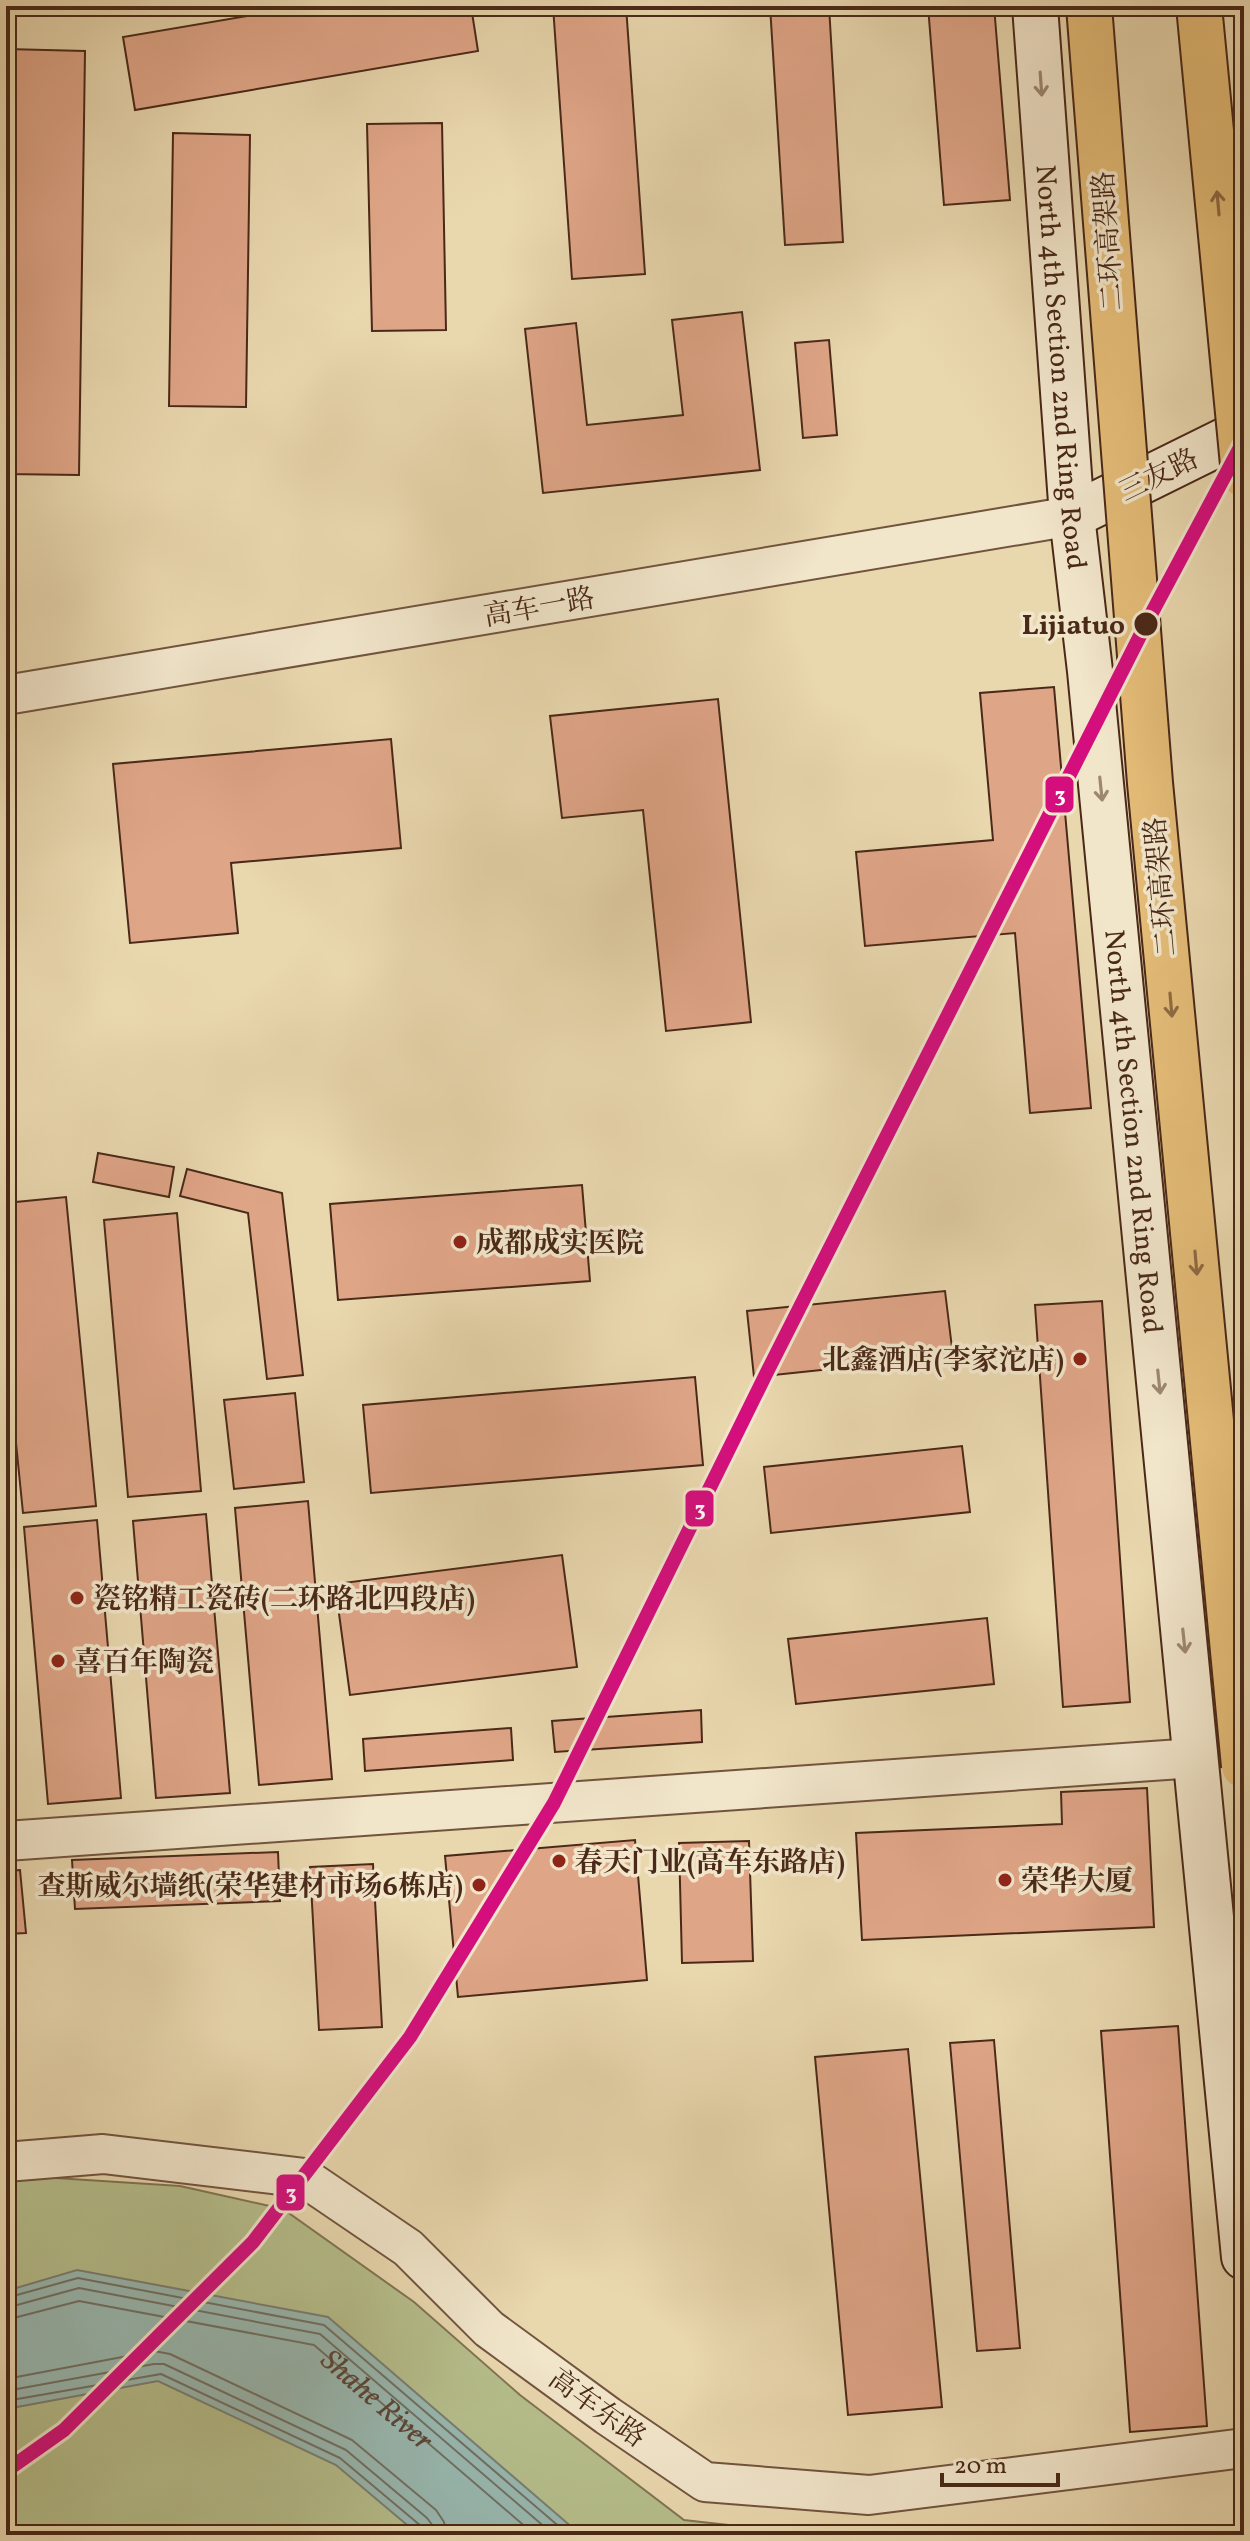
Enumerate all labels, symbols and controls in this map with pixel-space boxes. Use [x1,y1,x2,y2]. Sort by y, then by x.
one-way arrow [1034,70,1049,97]
street label: North 4th Section 2nd Ring Road [1025,163,1095,572]
street label: 二环高架路 [1085,170,1134,312]
one-way arrow [1210,190,1225,217]
street label: 三友路 [1113,440,1205,512]
street label: 高车一路 [481,580,598,637]
place label: Lijiatuo [1022,607,1125,646]
marker: Lijiatuo [1132,610,1160,638]
line badge: 3 [1044,775,1075,814]
one-way arrow [1094,775,1109,802]
text: 3 [1054,781,1066,812]
street label: 二环高架路 [1137,815,1188,958]
street label: North 4th Section 2nd Ring Road [1093,928,1171,1336]
one-way arrow [1164,991,1179,1018]
place label: 成都成实医院 [476,1225,644,1264]
marker: 成都成实医院 [451,1233,469,1251]
one-way arrow [1188,1249,1203,1276]
place label: 北鑫酒店(李家沱店) [822,1342,1064,1381]
marker: 北鑫酒店(李家沱店) [1071,1350,1089,1368]
one-way arrow [1152,1368,1167,1395]
line badge: 3 [684,1489,715,1528]
text: 3 [694,1495,706,1526]
place label: 瓷铭精工瓷砖(二环路北四段店) [93,1581,475,1620]
marker: 瓷铭精工瓷砖(二环路北四段店) [68,1589,86,1607]
one-way arrow [1177,1627,1192,1654]
place label: 喜百年陶瓷 [74,1644,214,1683]
marker: 喜百年陶瓷 [49,1652,67,1670]
place label: 春天门业(高车东路店) [575,1844,845,1883]
marker: 春天门业(高车东路店) [550,1852,568,1870]
place label: 荣华大厦 [1021,1863,1133,1902]
place label: 查斯威尔墙纸(荣华建材市场6栋店) [38,1868,463,1907]
marker: 荣华大厦 [996,1871,1014,1889]
marker: 查斯威尔墙纸(荣华建材市场6栋店) [470,1876,488,1894]
line badge: 3 [275,2173,306,2212]
text: 3 [285,2179,297,2210]
water label: Shahe River [311,2341,442,2462]
street label: 高车东路 [540,2360,653,2458]
scale bar [942,2437,1058,2487]
text: 20 m [954,2450,1007,2484]

